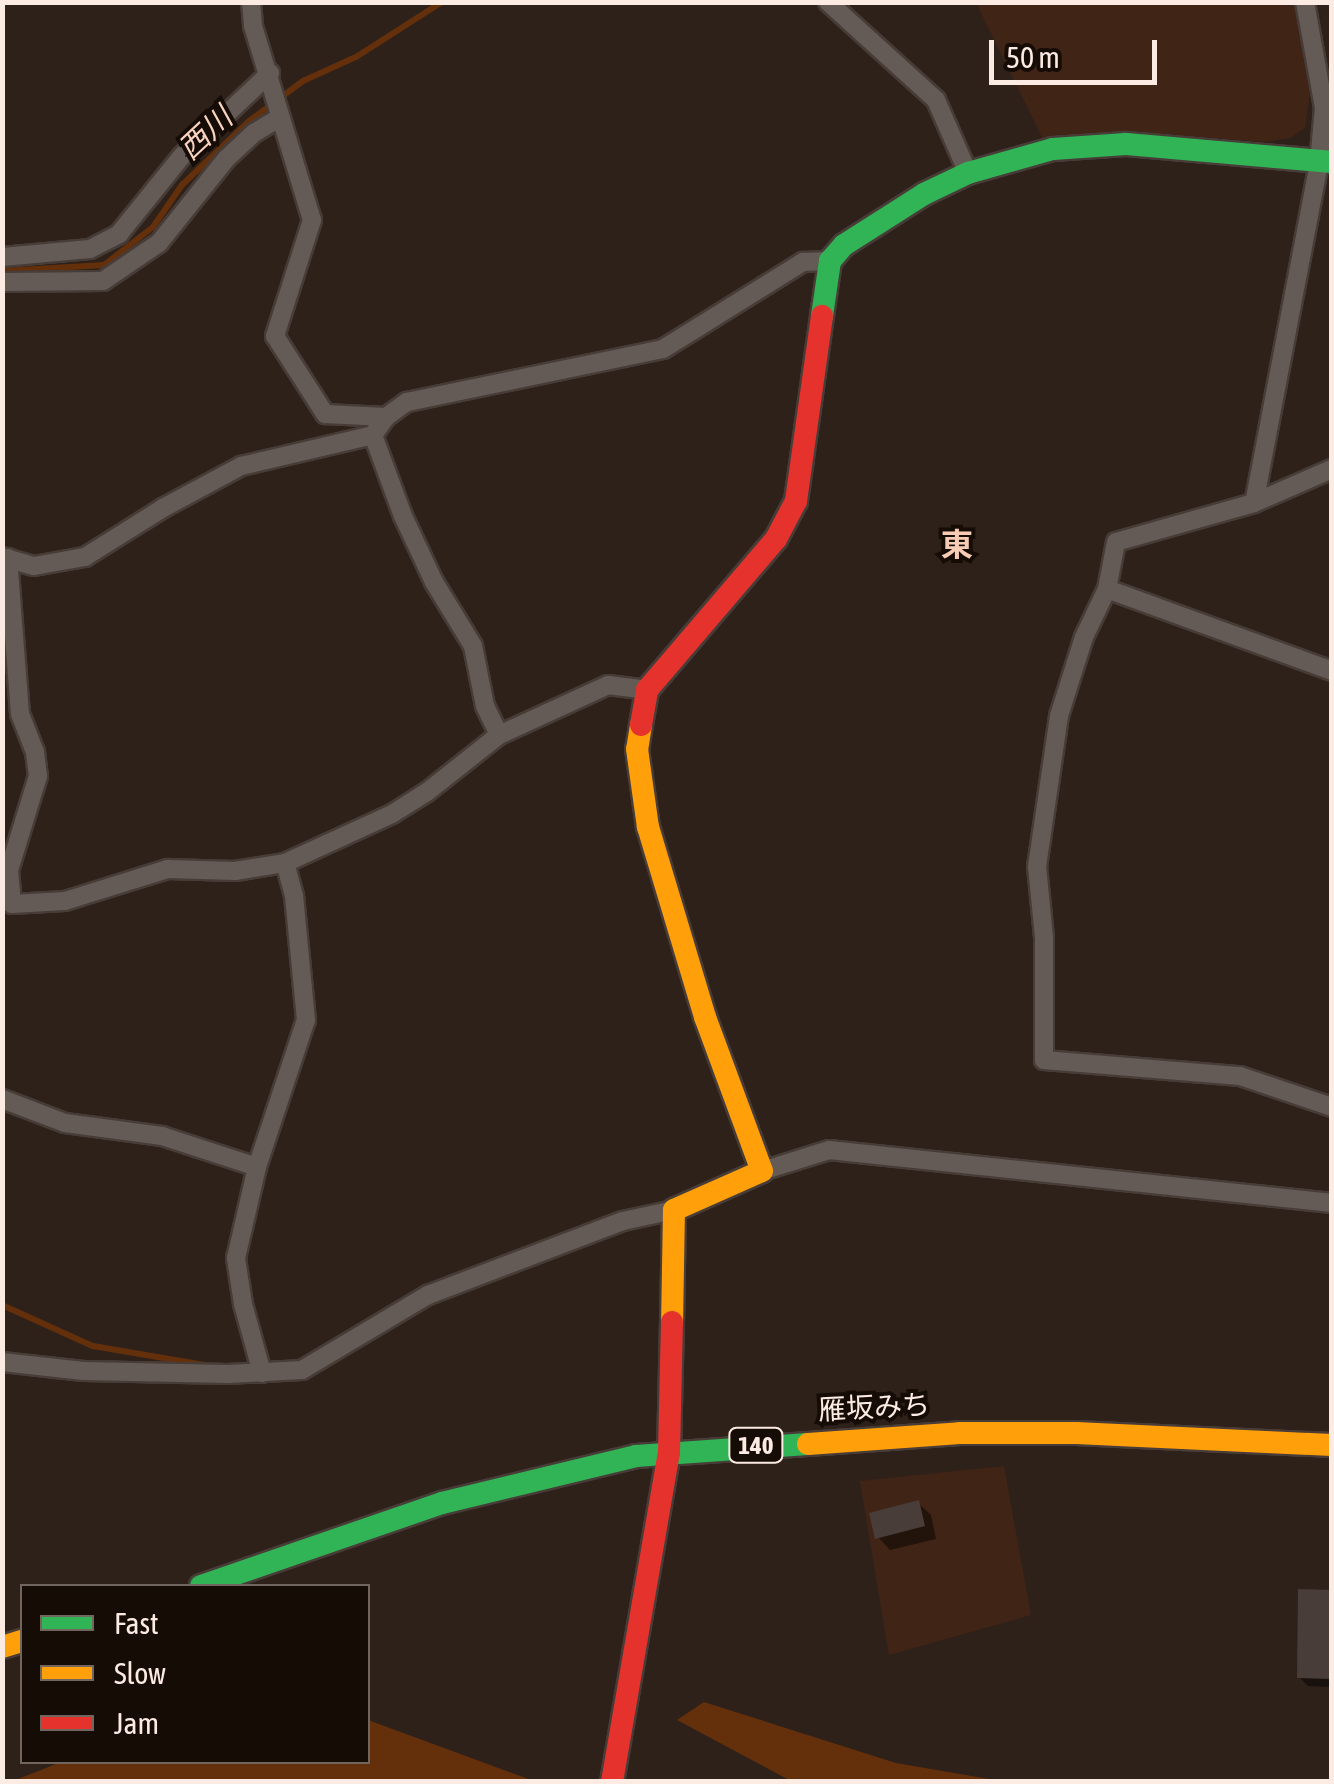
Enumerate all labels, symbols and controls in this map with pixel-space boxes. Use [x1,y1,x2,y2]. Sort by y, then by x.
scale bar [994,20,1162,82]
text: 50 m [1006,40,1060,74]
water label: 西川 [171,99,239,167]
district label: 東 [941,526,973,564]
street label: 雁坂みち [817,1387,931,1427]
road number: 140 [726,1425,786,1465]
legend [20,1584,370,1764]
text: Fast [114,1606,159,1640]
text: Slow [114,1656,166,1690]
text: Jam [114,1706,159,1740]

